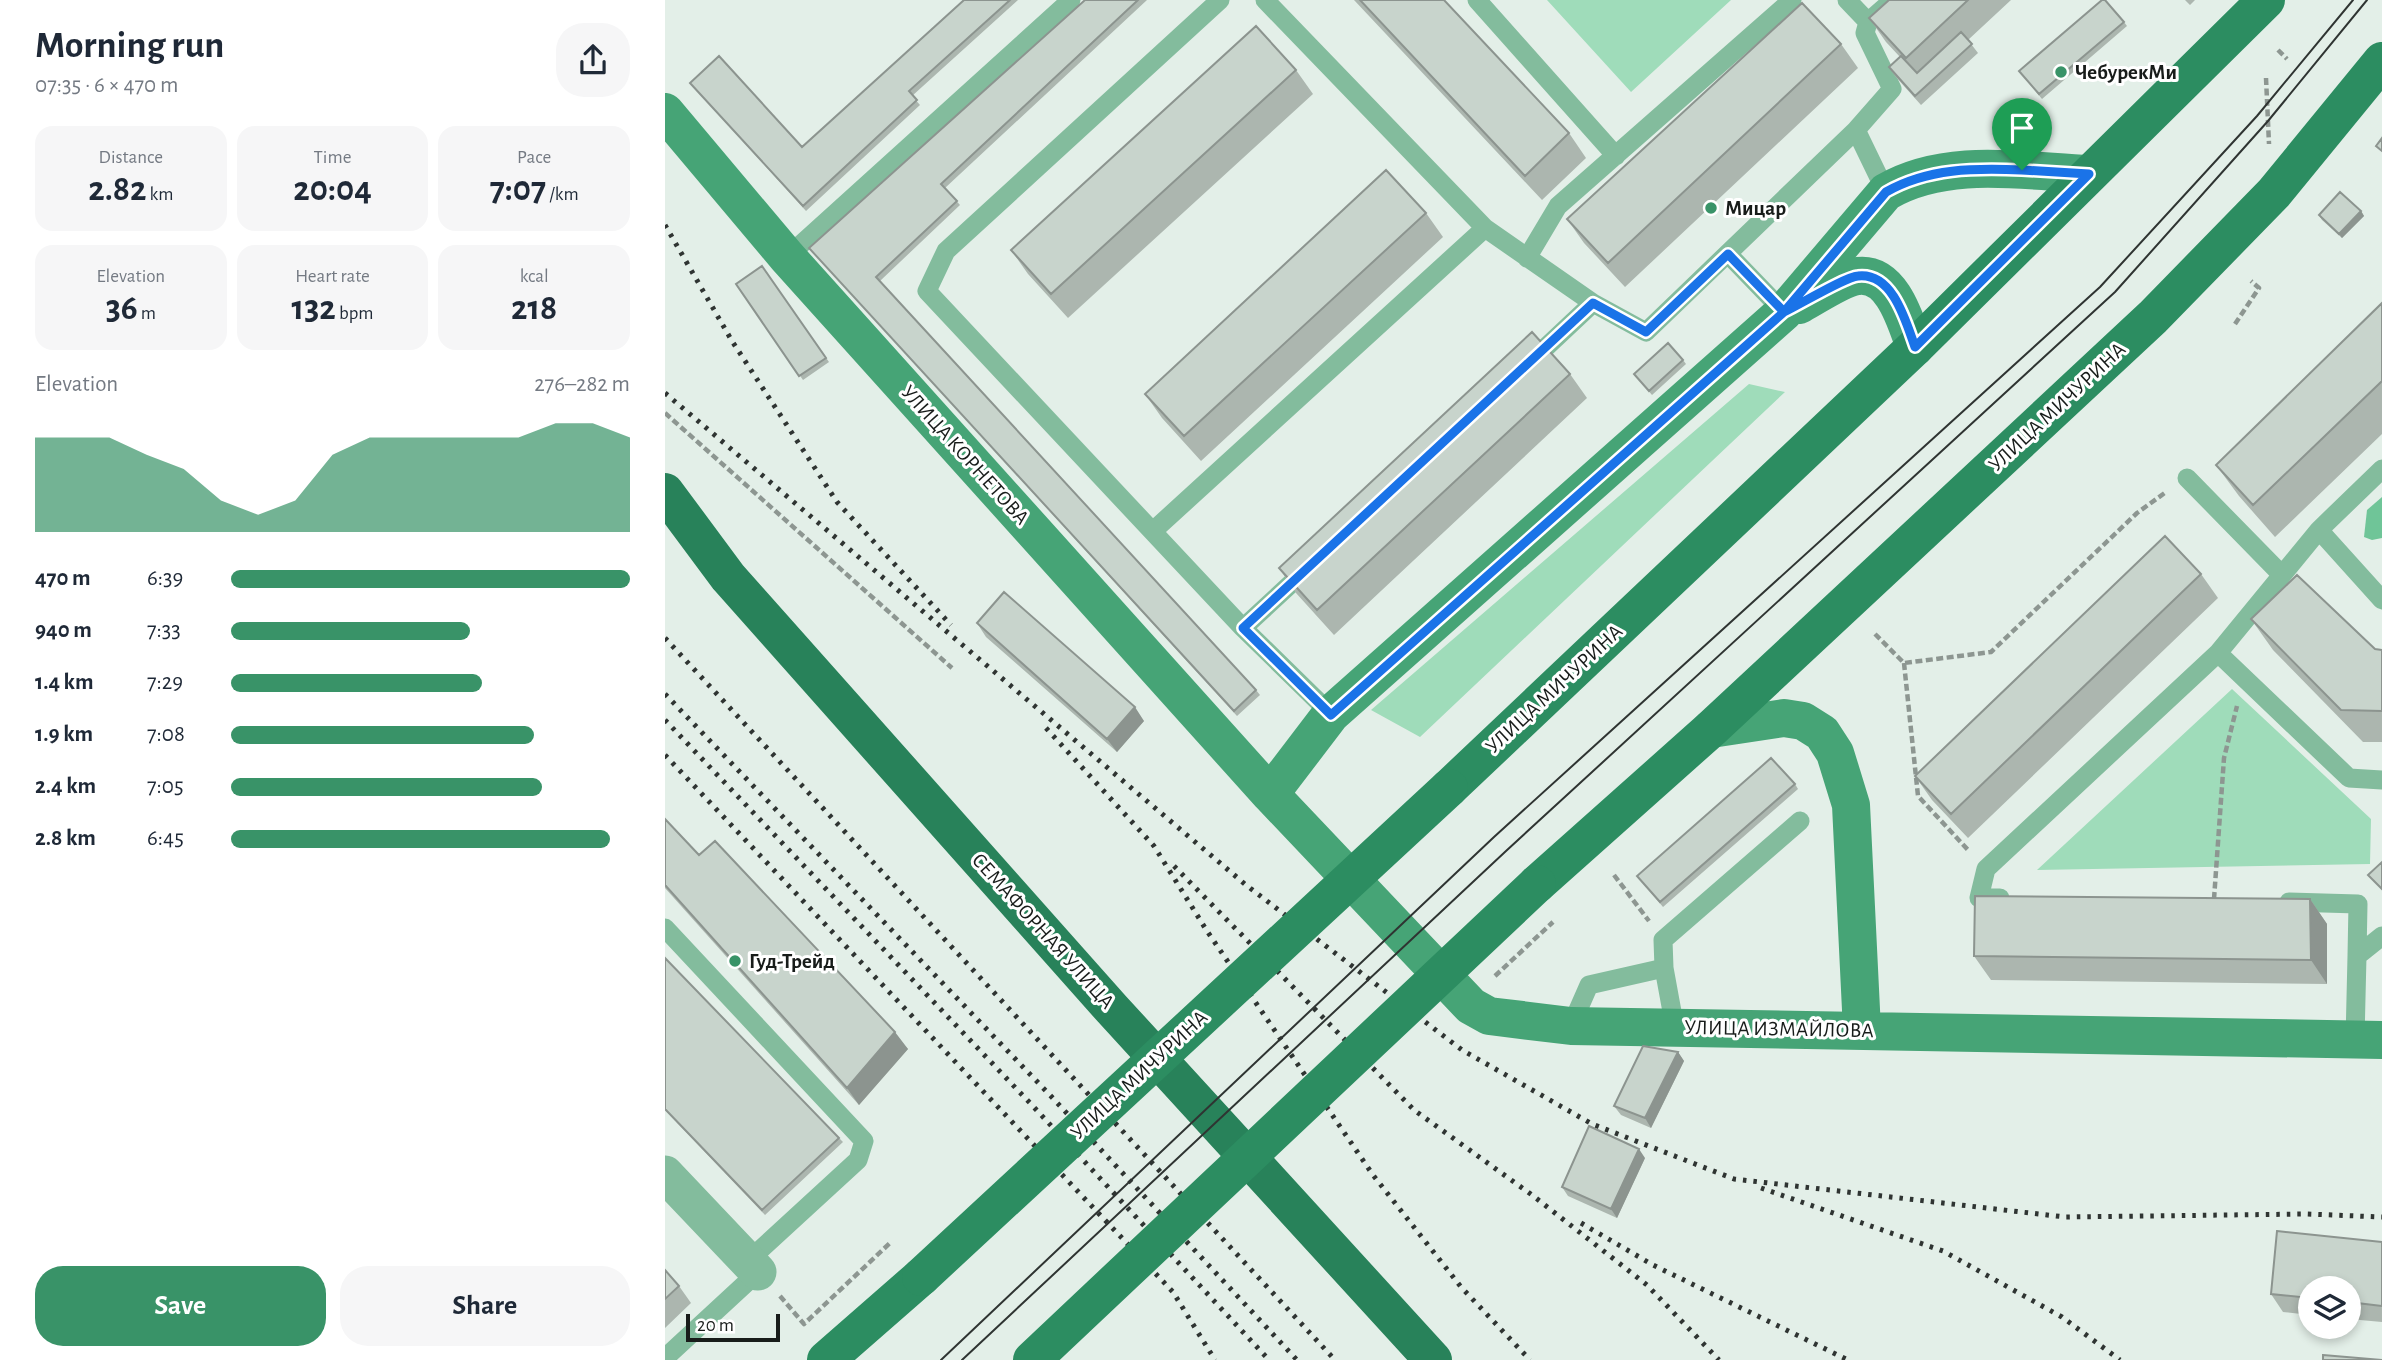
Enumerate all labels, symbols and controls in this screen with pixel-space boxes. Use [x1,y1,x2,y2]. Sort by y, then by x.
button: share [556,23,630,97]
text: Morning run [35,27,224,65]
place label: ЧебурекМи [2075,62,2177,83]
marker: ЧебурекМи [2053,64,2069,80]
text: 07:35 · 6 × 470 m [35,74,178,97]
pin [1992,98,2052,170]
icon: arrive [2003,109,2041,147]
text: Distance [99,148,163,167]
text: Time [314,148,351,167]
text: Pace [517,148,551,167]
text: 2.82 [88,172,146,207]
text: 20:04 [293,172,372,207]
text: 7:07 [490,172,546,207]
text: km [146,185,173,204]
text: /km [546,185,579,204]
place label: Мицар [1725,198,1786,219]
marker: Мицар [1703,200,1719,216]
text: Elevation [96,267,165,286]
text: Heart rate [295,267,370,286]
text: kcal [520,267,549,286]
text: 36 [106,291,138,326]
text: 132 [292,291,336,326]
text: 218 [511,291,557,326]
text: m [138,304,156,323]
text: bpm [336,304,373,323]
street label: УЛИЦА МИЧУРИНА [1985,338,2129,476]
text: Elevation [35,373,118,396]
text: 276–282 m [534,373,630,396]
street label: УЛИЦА КОРНЕТОВА [897,381,1033,529]
text: 470 m [35,567,91,590]
text: 6:39 [147,567,183,590]
text: 940 m [35,619,92,642]
text: 7:33 [147,619,181,642]
street label: УЛИЦА МИЧУРИНА [1482,620,1626,758]
text: 1.4 km [35,671,94,694]
text: 7:29 [147,671,183,694]
text: 1.9 km [35,723,93,746]
text: 7:08 [147,723,185,746]
text: 2.4 km [35,775,96,798]
text: 7:05 [147,775,184,798]
text: 2.8 km [35,827,96,850]
text: 6:45 [147,827,184,850]
street label: СЕМАФОРНАЯ УЛИЦА [968,849,1118,1013]
place label: Гуд-Трейд [749,951,835,972]
marker: Гуд-Трейд [727,953,743,969]
street label: УЛИЦА МИЧУРИНА [1067,1006,1211,1144]
street label: УЛИЦА ИЗМАЙЛОВА [1684,1016,1874,1041]
button: Save [35,1266,326,1346]
button: Share [340,1266,630,1346]
map controls [2298,1276,2361,1339]
button: layers [2298,1276,2361,1339]
scale bar [686,1311,781,1343]
text: 20 m [697,1316,734,1335]

